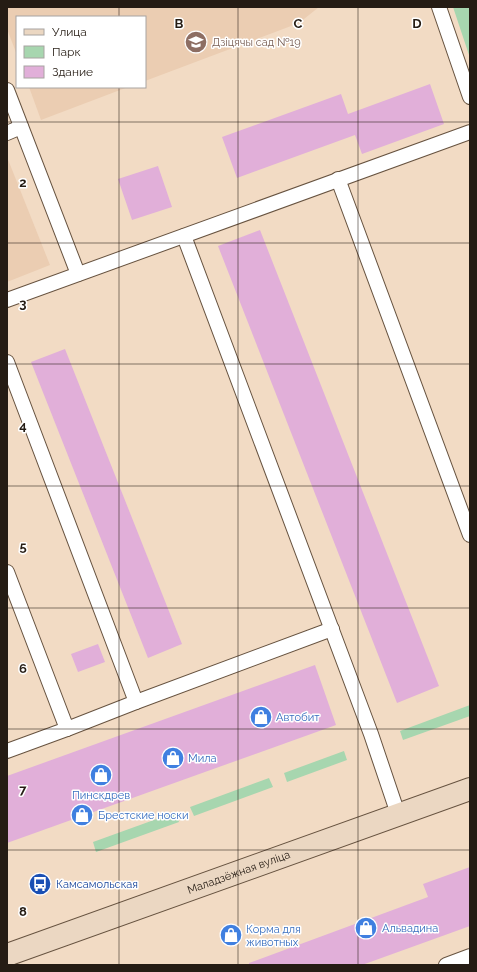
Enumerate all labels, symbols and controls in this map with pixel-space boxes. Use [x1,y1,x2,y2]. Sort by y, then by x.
legend [16,16,146,88]
text: B [175,16,184,31]
text: C [294,16,303,31]
text: D [412,16,422,31]
text: Улица [52,25,87,39]
school or university icon: Дзіцячы сад №19 [183,29,209,55]
place label: Дзіцячы сад №19 [212,36,301,49]
text: Парк [52,45,81,59]
text: Здание [52,65,93,79]
text: 2 [19,175,27,190]
text: 3 [19,296,27,311]
text: 4 [19,418,27,433]
text: 5 [19,539,27,554]
text: 6 [19,661,27,676]
shop icon: Автобит [248,704,274,730]
place label: Автобит [276,711,320,724]
shop icon: Мила [160,745,186,771]
place label: Мила [188,752,216,765]
shop icon: Пинскдрев [88,762,114,788]
text: 7 [19,782,27,797]
place label: Пинскдрев [72,789,130,802]
shop icon: Брестские носки [69,802,95,828]
place label: Брестские носки [98,809,189,822]
street label: Маладзёжная вуліца [186,848,292,897]
bus stop icon: Камсамольская [27,871,53,897]
place label: Камсамольская [56,878,138,891]
text: 8 [19,904,27,919]
shop icon: Альвадина [353,915,379,941]
shop icon: Корма для животных [218,922,244,948]
place label: Альвадина [382,922,438,935]
place label: Корма для животных [246,923,301,949]

